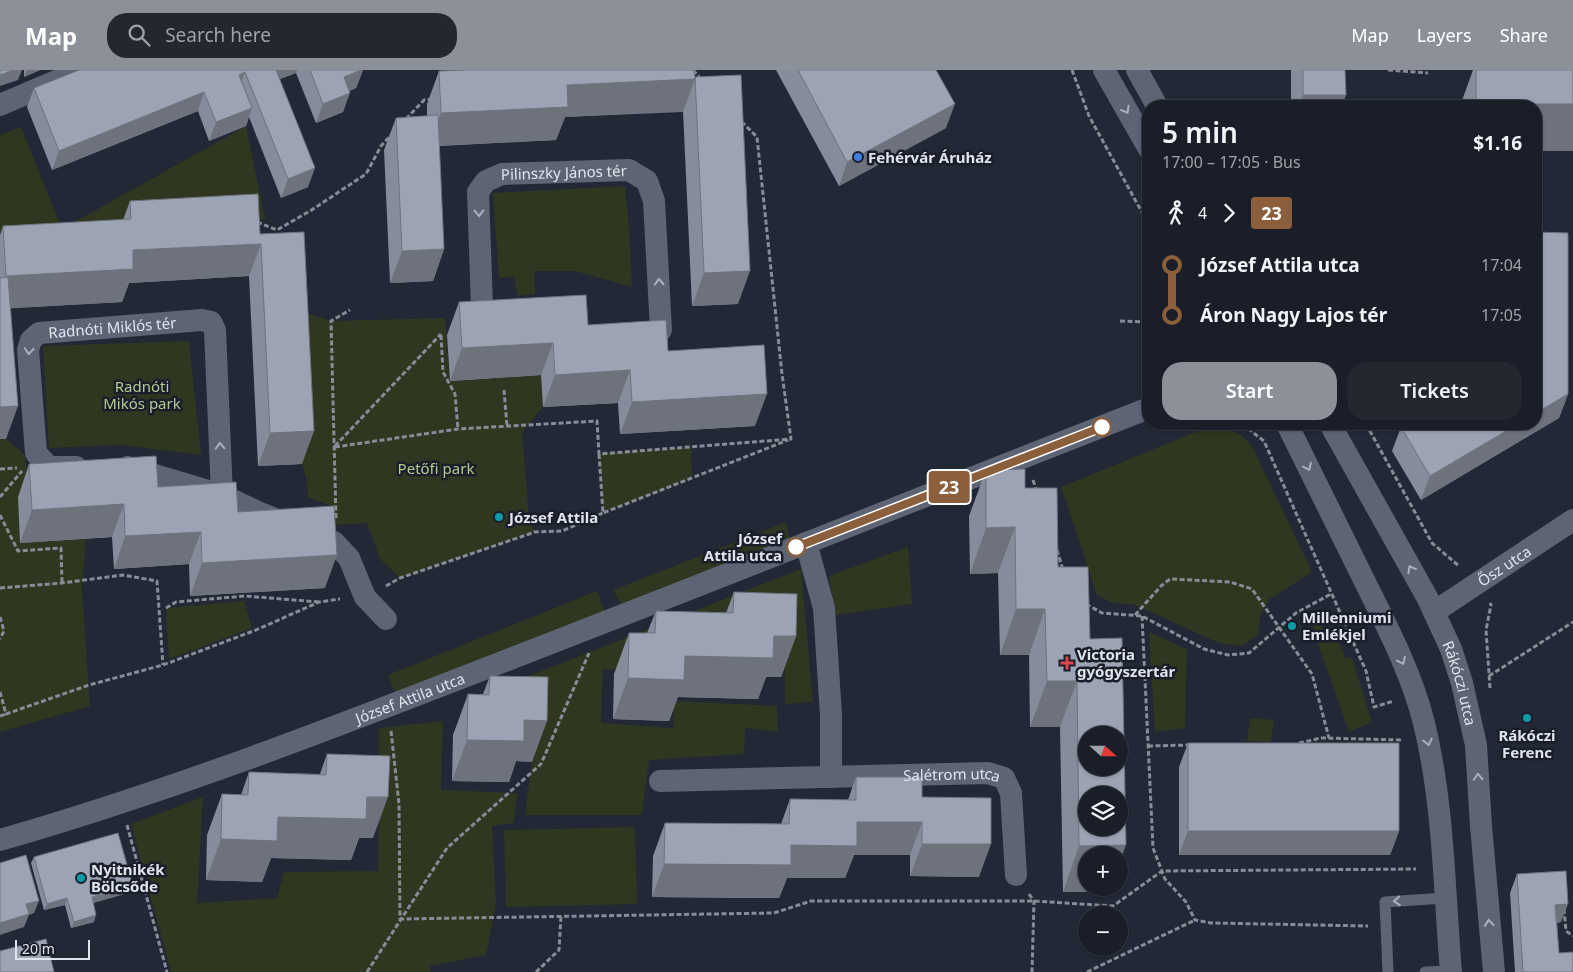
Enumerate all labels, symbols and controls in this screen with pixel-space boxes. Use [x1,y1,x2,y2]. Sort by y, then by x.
search box [107,13,457,58]
text: Map [25,19,77,52]
icon: search [125,21,153,49]
text: Search here [165,22,271,48]
text: Map [1351,23,1389,47]
text: Layers [1417,23,1472,47]
text: Share [1500,23,1548,47]
one-way arrow [1120,104,1130,113]
text: 5 min [1162,113,1238,151]
text: $1.16 [1473,130,1522,156]
place label: Fehérvár Áruház [868,147,992,167]
marker: Fehérvár Áruház [852,151,864,163]
text: 17:00 – 17:05 · Bus [1162,151,1301,173]
street label: Pilinszky János tér [501,160,627,184]
icon: walk [1162,199,1190,227]
icon: forward [1215,199,1243,227]
text: 23 [1261,201,1282,225]
text: 4 [1198,202,1207,224]
one-way arrow [474,210,484,217]
text: József Attila utca [1200,252,1360,278]
text: 17:04 [1481,254,1522,276]
one-way arrow [653,278,664,286]
text: Áron Nagy Lajos tér [1200,302,1387,328]
text: 17:05 [1481,304,1522,326]
street label: Radnóti Miklós tér [48,312,177,342]
one-way arrow [24,347,35,355]
button: Start [1162,362,1337,420]
button: Tickets [1347,362,1522,420]
park label: Radnóti Mikós park [103,376,181,413]
unlabelled marker [1092,417,1112,437]
one-way arrow [215,442,225,450]
park label: Petőfi park [398,458,474,478]
one-way arrow [1302,462,1312,471]
line badge: 23 [926,471,972,503]
text: 23 [939,475,959,499]
place label: József Attila [507,507,598,527]
marker: József Attila [493,511,505,523]
place label: József Attila utca [704,528,783,565]
marker: József Attila utca [786,537,806,557]
street label: Ősz utca [1473,541,1535,591]
one-way arrow [1408,565,1418,574]
place label: Millenniumi Emlékjel [1302,607,1391,644]
marker: Millenniumi Emlékjel [1286,620,1298,632]
street label: Rákóczi utca [1438,637,1481,727]
place label: Victoria gyógyszertár [1077,644,1176,681]
one-way arrow [1396,656,1406,665]
marker: Victoria gyógyszertár [1061,657,1073,669]
street label: József Attila utca [351,668,468,729]
marker: Rákóczi Ferenc [1521,712,1533,724]
place label: Rákóczi Ferenc [1498,725,1556,762]
north arrow [1078,726,1128,776]
map controls [1078,726,1128,956]
one-way arrow [1422,737,1433,746]
street label: Salétrom utca [903,763,1003,786]
one-way arrow [1473,773,1483,781]
button: layers [1078,786,1128,836]
button: + [1078,846,1128,896]
place label: Nyitnikék Bölcsőde [91,859,165,896]
marker: Nyitnikék Bölcsőde [75,872,87,884]
one-way arrow [1392,895,1400,906]
button: − [1078,906,1128,956]
one-way arrow [1484,919,1495,927]
scale bar [15,937,90,960]
text: 20 m [22,939,55,958]

